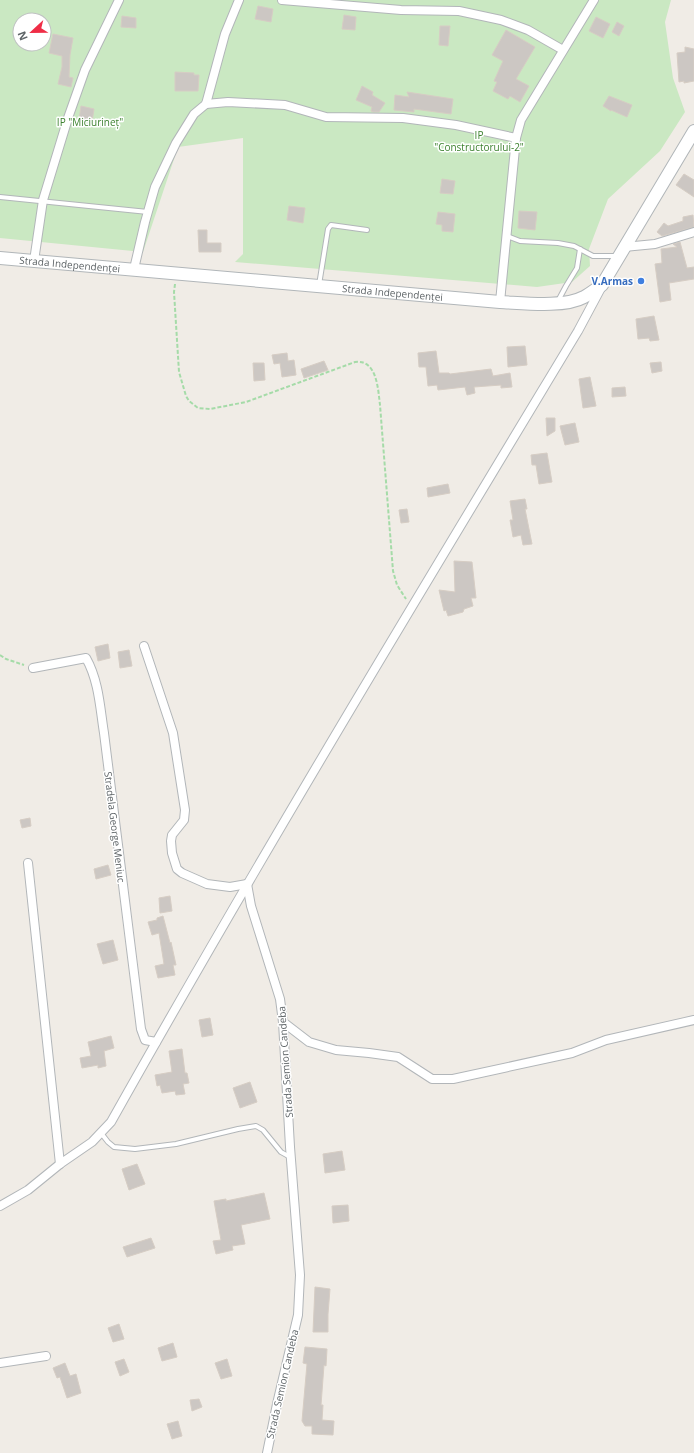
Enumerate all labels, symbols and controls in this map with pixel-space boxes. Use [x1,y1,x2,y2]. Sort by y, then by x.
north arrow [12,12,52,52]
text: N [14,29,31,43]
park label: IP "Miciurineț" [57,115,123,129]
park label: IP "Constructorului-2" [434,128,524,154]
street label: Strada Independenței [19,253,121,276]
place label: V.Armas [591,274,633,288]
marker: V.Armas [636,276,646,286]
street label: Strada Independenței [341,281,444,304]
street label: Stradela George Meniuc [101,771,129,884]
street label: Strada Semion Candeba [274,1006,296,1118]
street label: Strada Semion Candeba [263,1328,301,1440]

